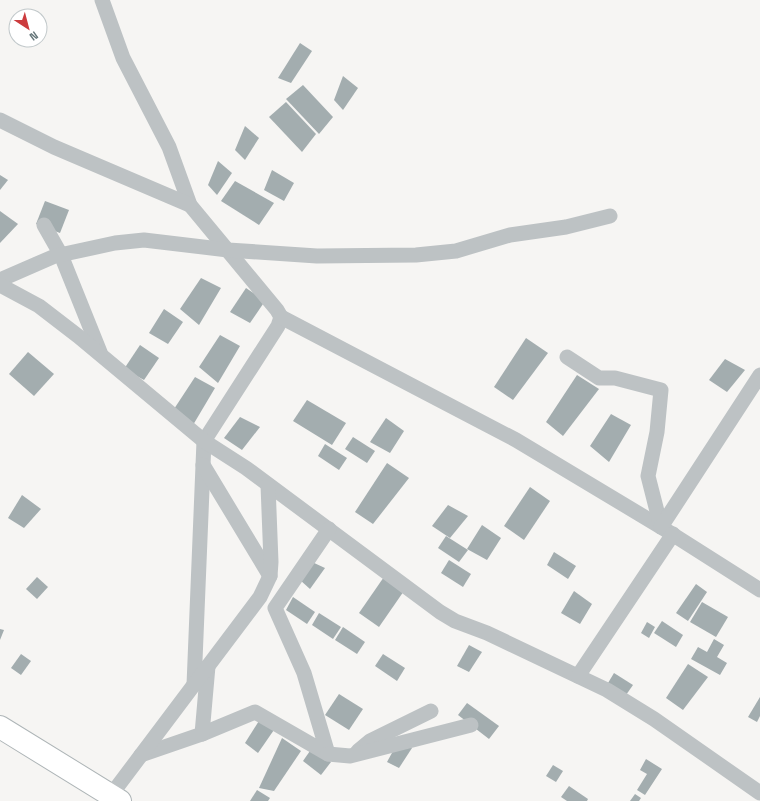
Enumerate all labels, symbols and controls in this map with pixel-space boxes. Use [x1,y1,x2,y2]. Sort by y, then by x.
north arrow [8,8,48,48]
text: N [27,28,41,44]

